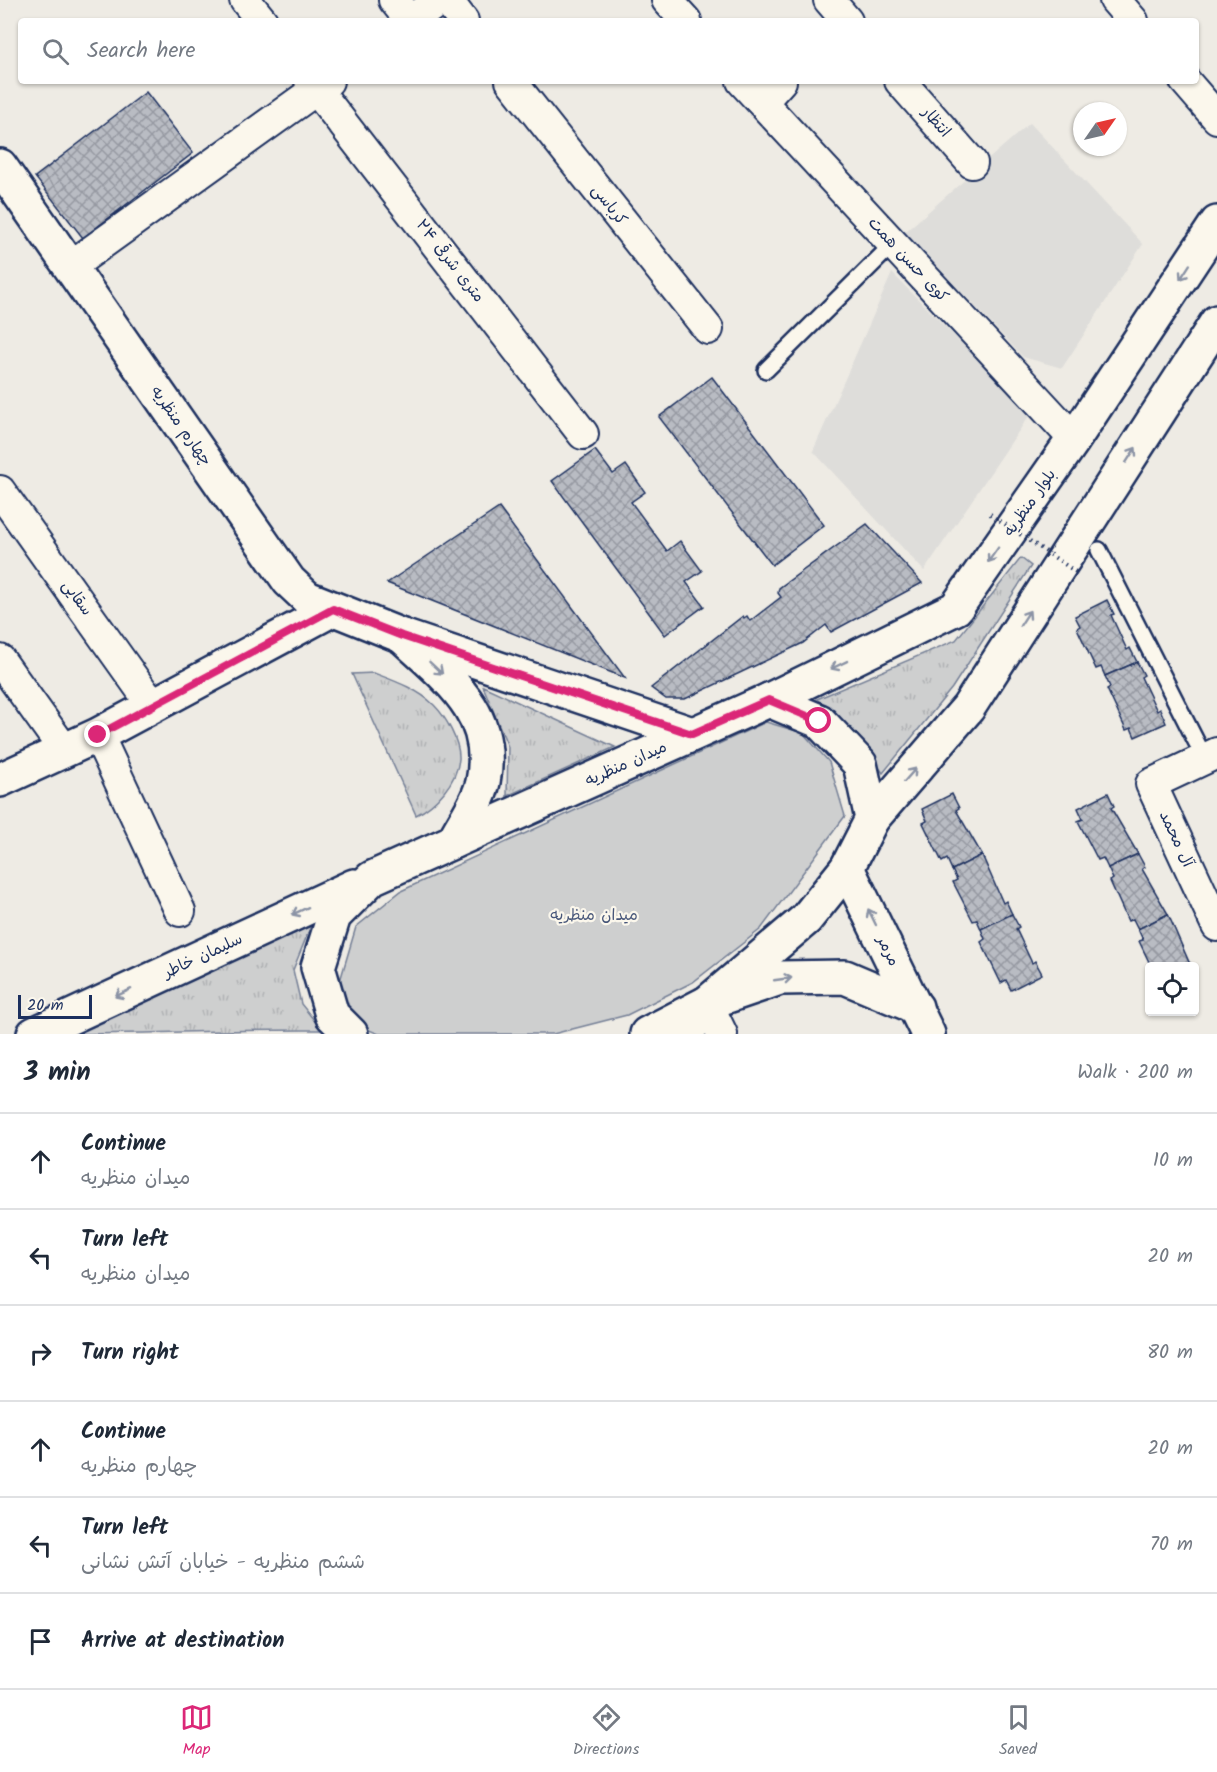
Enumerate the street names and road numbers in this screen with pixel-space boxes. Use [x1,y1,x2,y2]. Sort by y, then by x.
street label: انتظار [915,100,957,143]
street label: کرباسی [585,179,633,231]
street label: کوی حسن همت [862,211,955,309]
street label: ۲۴ متری شرقی [409,214,491,308]
street label: چهارم منظریه [144,381,218,471]
street label: بلوار منظریه [997,464,1063,542]
street label: سقایی [55,575,99,621]
street label: ميدان منظریه [581,735,671,793]
street label: آل محمد [1152,807,1200,872]
street label: سلیمان خاطر [157,927,247,986]
street label: مرمر [869,930,906,971]

